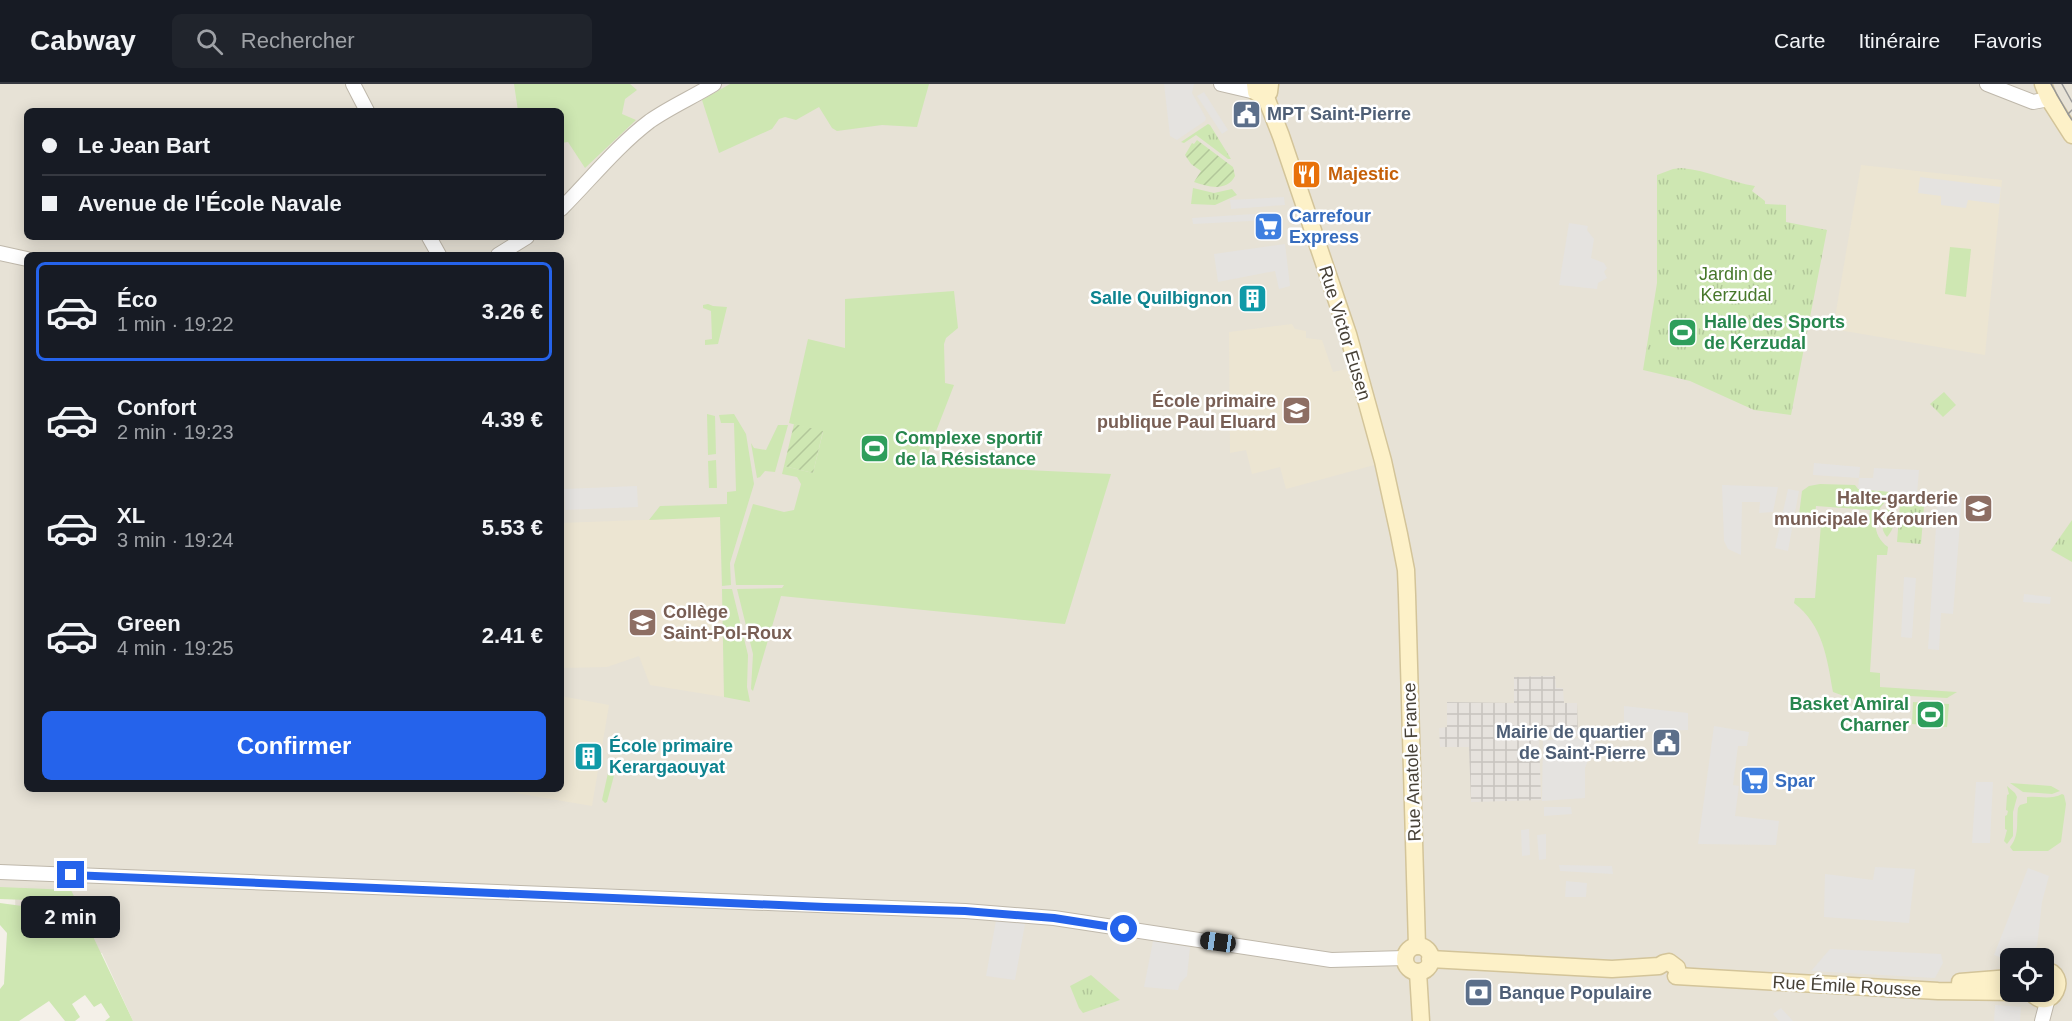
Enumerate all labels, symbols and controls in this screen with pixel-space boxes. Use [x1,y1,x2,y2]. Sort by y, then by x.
search box [172,14,592,68]
text: Cabway [30,25,136,56]
icon: search [193,25,226,58]
text: Rechercher [241,28,355,53]
text: Carte [1774,29,1825,52]
text: Itinéraire [1858,29,1940,52]
text: Favoris [1973,29,2042,52]
public building icon: MPT Saint-Pierre [1230,98,1262,130]
place label: MPT Saint-Pierre [1267,104,1411,124]
text: Le Jean Bart [78,133,210,158]
restaurant icon: Majestic [1291,158,1323,190]
place label: Majestic [1328,164,1399,184]
text: Avenue de l'École Navale [78,191,342,216]
place label: Carrefour Express [1289,206,1371,247]
supermarket icon: Carrefour Express [1252,210,1284,242]
street label: Rue Victor Eusen [1315,263,1375,403]
park label: Jardin de Kerzudal [1699,264,1773,305]
building icon: Salle Quilbignon [1237,282,1269,314]
icon: car [45,285,99,339]
text: Éco [117,287,157,312]
place label: Salle Quilbignon [1090,288,1232,308]
text: 3.26 € [482,299,543,324]
place label: Halle des Sports de Kerzudal [1704,312,1845,353]
text: 1 min · 19:22 [117,313,234,335]
sports icon: Halle des Sports de Kerzudal [1667,316,1699,348]
place label: École primaire publique Paul Eluard [1097,390,1276,432]
icon: car [45,393,99,447]
text: Confort [117,395,196,420]
school or university icon: École primaire publique Paul Eluard [1281,395,1313,427]
text: 4.39 € [482,407,543,432]
text: 2 min · 19:23 [117,421,234,443]
place label: Complexe sportif de la Résistance [895,428,1043,469]
sports icon: Complexe sportif de la Résistance [858,432,890,464]
place label: Halte-garderie municipale Kérourien [1774,488,1958,529]
school or university icon: Halte-garderie municipale Kérourien [1963,492,1995,524]
icon: car [45,501,99,555]
text: XL [117,503,145,528]
text: 5.53 € [482,515,543,540]
text: 3 min · 19:24 [117,529,234,551]
place label: Collège Saint-Pol-Roux [663,602,792,643]
school or university icon: Collège Saint-Pol-Roux [626,606,658,638]
icon: car [45,609,99,663]
text: Green [117,611,181,636]
text: 2.41 € [482,623,543,648]
text: 4 min · 19:25 [117,637,234,659]
street label: Rue Anatole France [1399,682,1425,842]
place label: Basket Amiral Charner [1790,694,1909,735]
sports icon: Basket Amiral Charner [1914,698,1946,730]
button: Confirmer [42,711,546,780]
place label: Mairie de quartier de Saint-Pierre [1496,722,1646,763]
public building icon: Mairie de quartier de Saint-Pierre [1651,726,1683,758]
place label: École primaire Kerargaouyat [609,735,733,777]
building icon: École primaire Kerargaouyat [572,740,604,772]
supermarket icon: Spar [1738,765,1770,797]
place label: Spar [1775,771,1815,791]
route end [57,861,84,888]
callout: 2 min [22,896,121,938]
text: 2 min [44,906,97,928]
route start [1110,915,1137,942]
car [1199,931,1237,953]
map controls [2000,948,2054,1002]
button: locate [2000,948,2054,1002]
street label: Rue Émile Rousse [1772,972,1922,1000]
bank icon: Banque Populaire [1462,977,1494,1009]
place label: Banque Populaire [1499,983,1652,1003]

